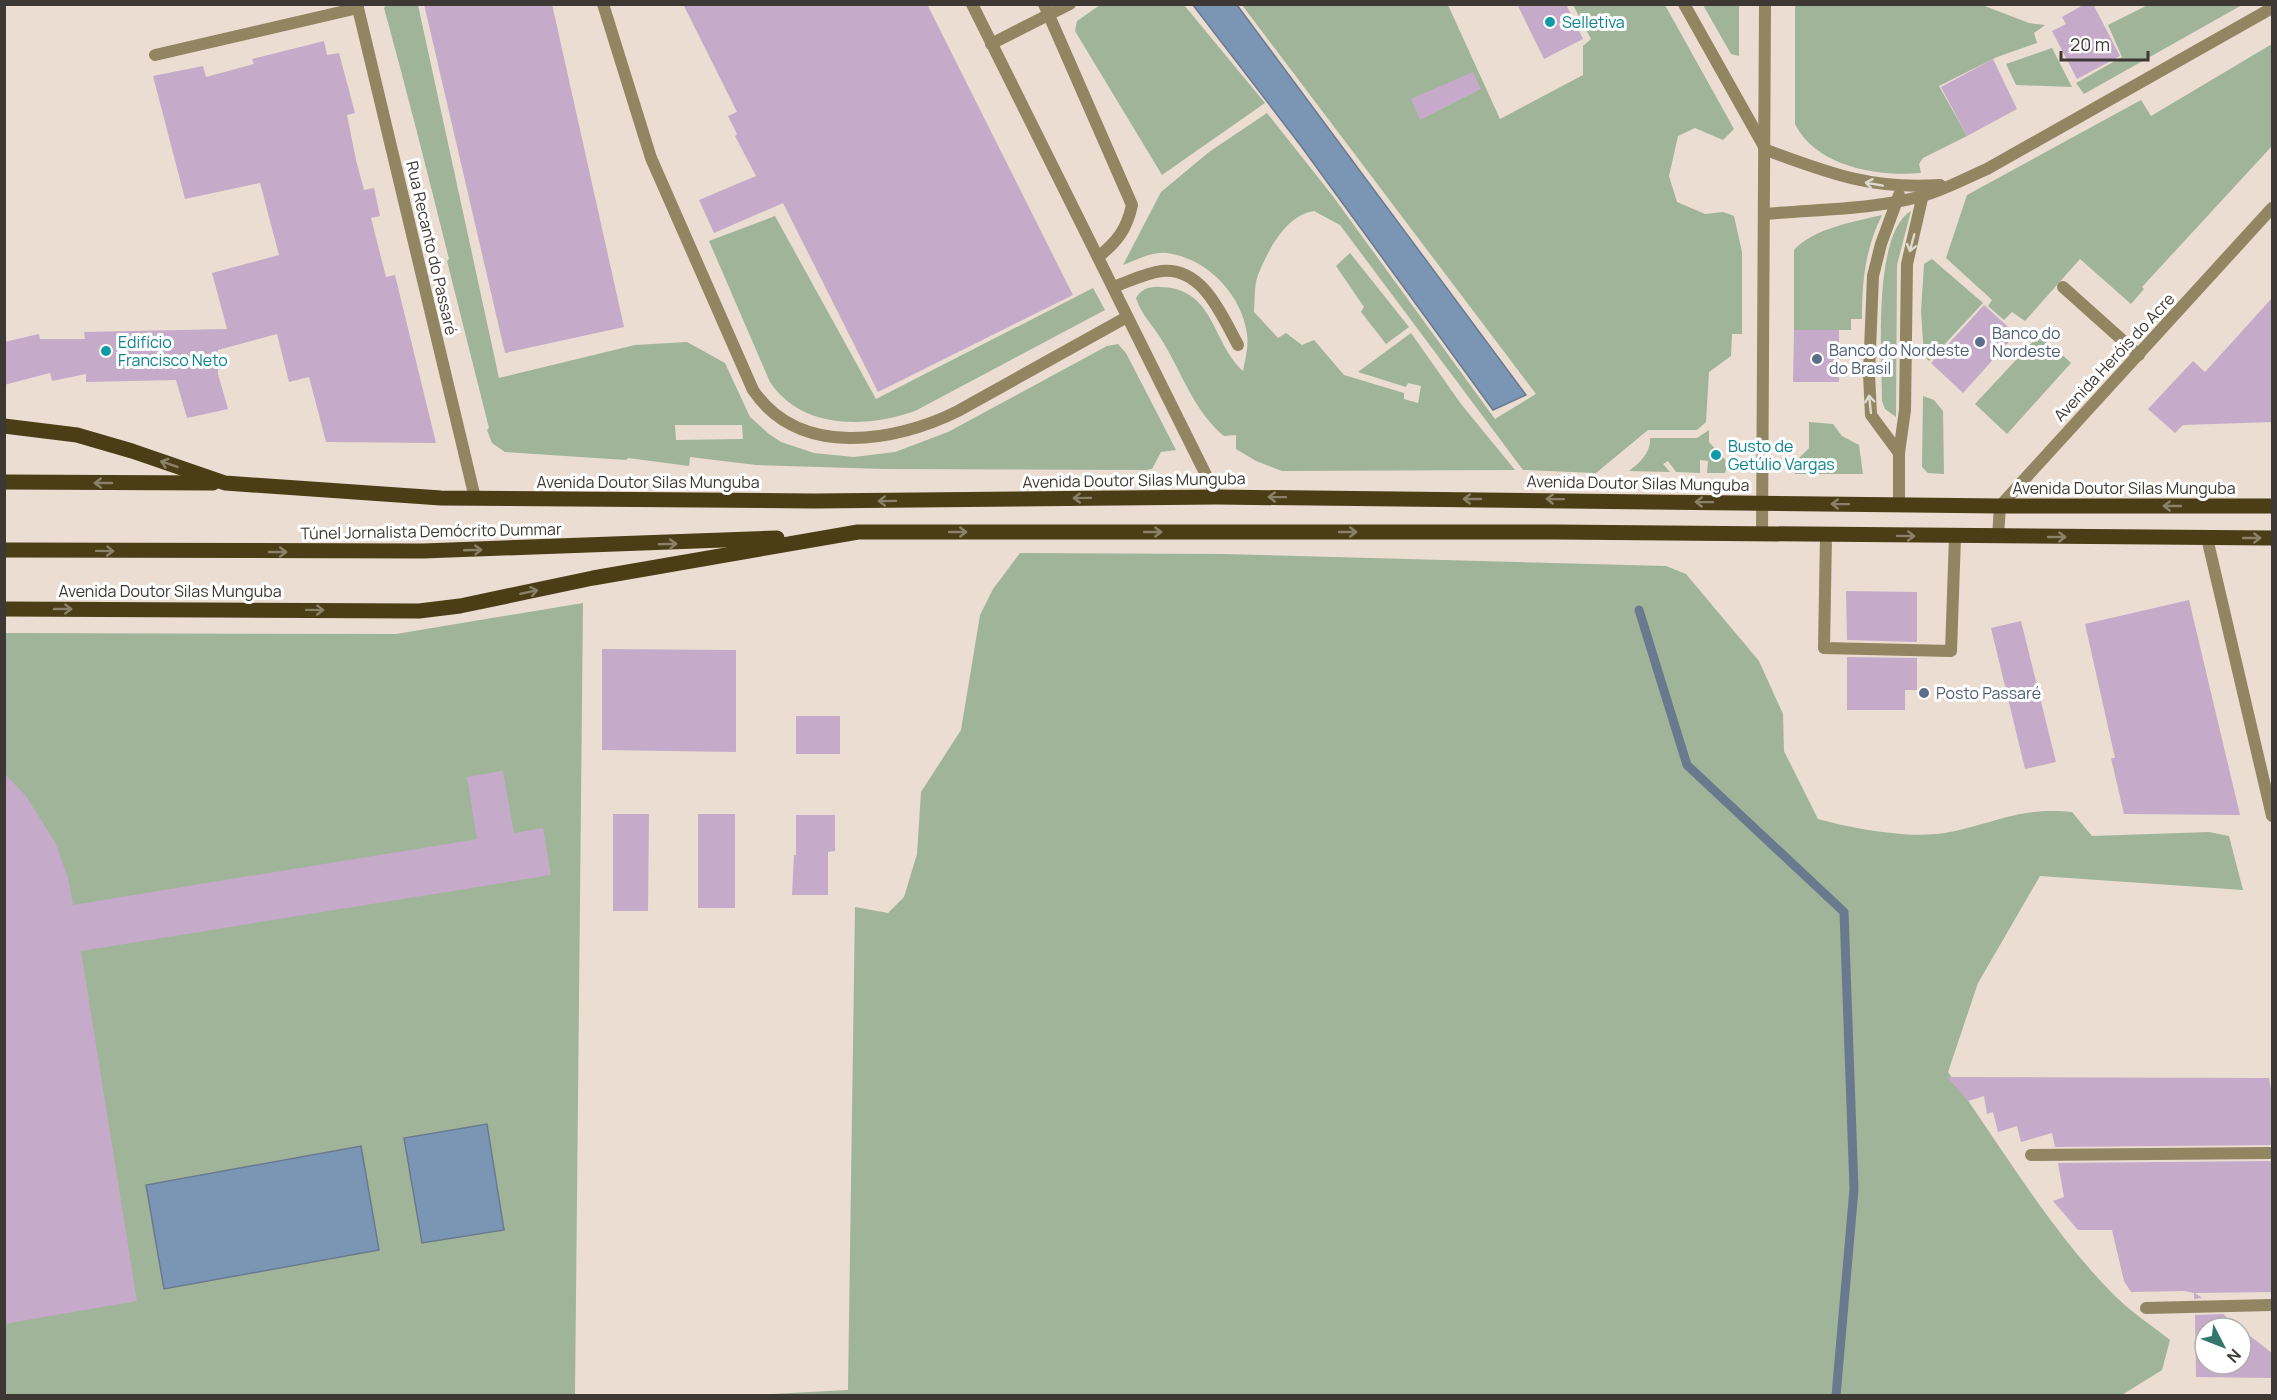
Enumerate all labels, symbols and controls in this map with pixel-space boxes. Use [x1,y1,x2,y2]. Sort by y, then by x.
place label: Selletiva [1562,11,1625,33]
marker: Selletiva [1543,15,1557,29]
scale bar [2061,24,2148,62]
text: 20 m [2070,32,2110,56]
street label: Rua Recanto do Passaré [401,159,463,337]
one-way arrow [1865,178,1884,189]
one-way arrow [1906,233,1917,252]
street label: Avenida Heróis do Acre [2049,288,2179,426]
place label: Banco do Nordeste [1992,322,2061,362]
place label: Edifício Francisco Neto [118,331,228,371]
marker: Banco do Nordeste [1973,335,1987,349]
place label: Banco do Nordeste do Brasil [1829,339,1969,379]
marker: Edifício Francisco Neto [99,344,113,358]
marker: Banco do Nordeste do Brasil [1810,352,1824,366]
one-way arrow [1864,394,1875,414]
place label: Busto de Getúlio Vargas [1728,435,1835,475]
marker: Busto de Getúlio Vargas [1709,448,1723,462]
one-way arrow [161,458,179,469]
street label: Avenida Doutor Silas Munguba [1022,467,1246,493]
street label: Avenida Doutor Silas Munguba [1526,470,1750,496]
street label: Avenida Doutor Silas Munguba [536,471,760,493]
one-way arrow [94,477,114,489]
street label: Avenida Doutor Silas Munguba [2012,477,2236,499]
one-way arrow [1268,491,1288,503]
one-way arrow [1073,492,1093,504]
one-way arrow [1463,493,1483,505]
one-way arrow [1545,493,1565,505]
one-way arrow [878,495,898,507]
one-way arrow [1695,496,1715,508]
one-way arrow [1831,498,1851,510]
one-way arrow [2163,500,2183,512]
street label: Túnel Jornalista Demócrito Dummar [300,518,562,544]
one-way arrow [948,526,968,538]
one-way arrow [1143,526,1163,538]
one-way arrow [1338,526,1358,538]
one-way arrow [1895,530,1915,542]
one-way arrow [2046,532,2066,543]
one-way arrow [2241,532,2261,544]
one-way arrow [658,538,678,549]
one-way arrow [463,544,483,556]
one-way arrow [94,545,114,557]
one-way arrow [268,546,288,558]
street label: Avenida Doutor Silas Munguba [58,580,282,602]
one-way arrow [519,586,538,597]
one-way arrow [52,603,72,615]
one-way arrow [304,604,324,616]
place label: Posto Passaré [1936,682,2041,704]
marker: Posto Passaré [1917,686,1931,700]
north arrow [2193,1316,2253,1376]
text: N [2222,1344,2246,1368]

